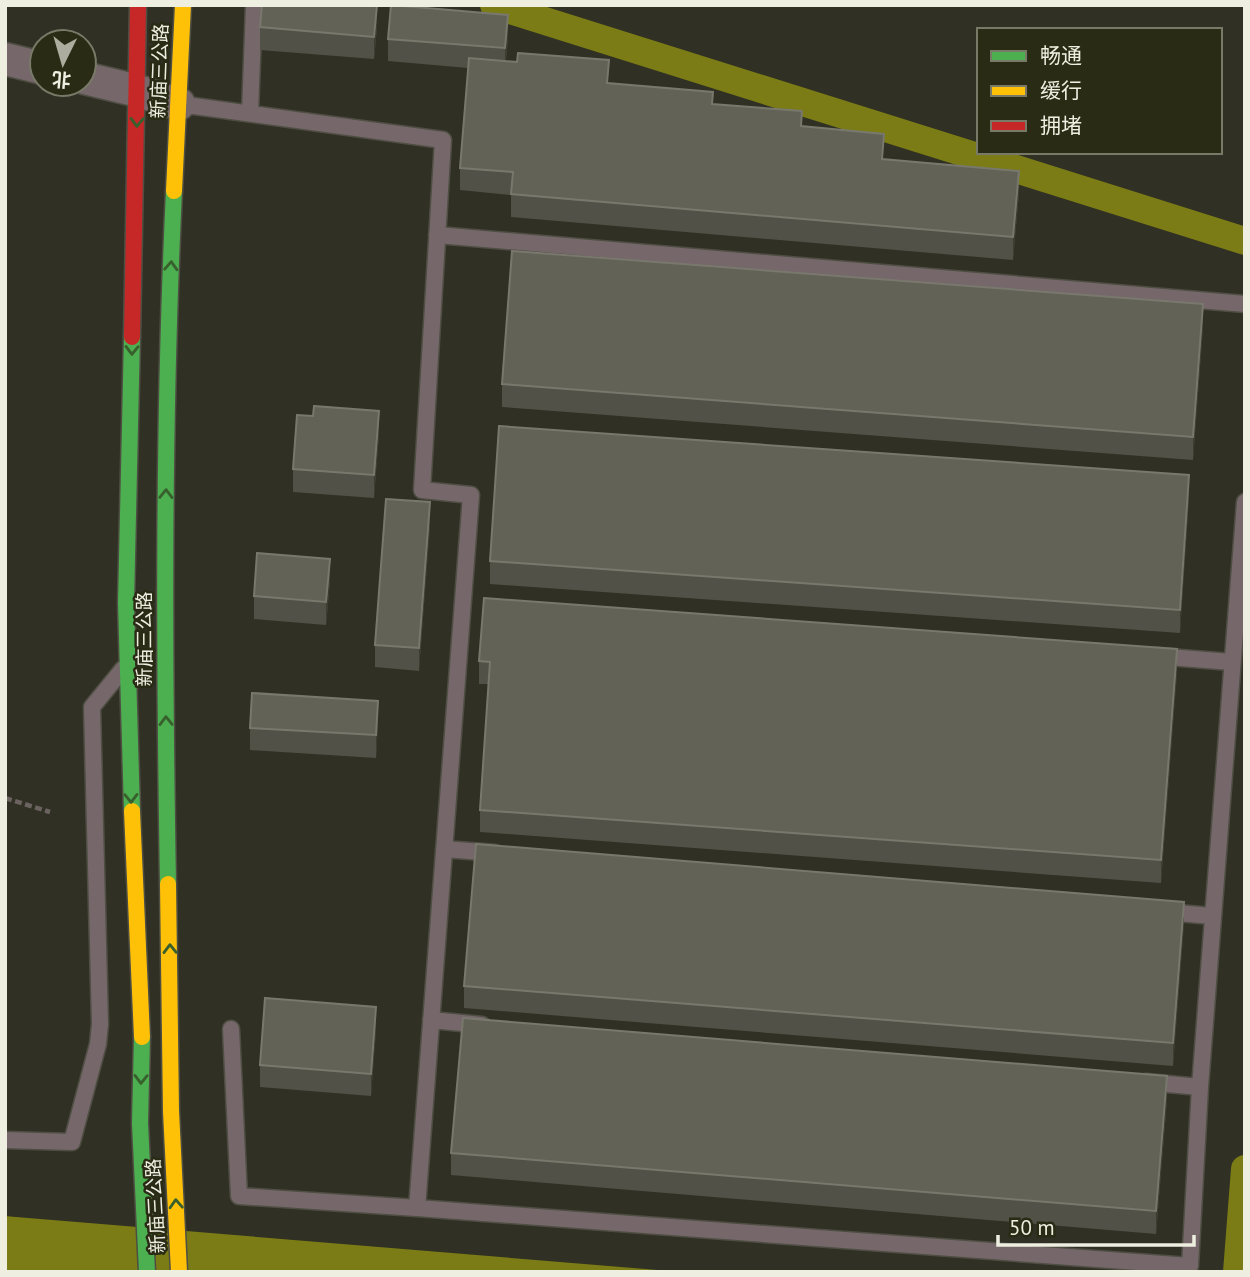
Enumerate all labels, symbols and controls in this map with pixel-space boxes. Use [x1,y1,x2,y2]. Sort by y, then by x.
street label: 新庙三公路 [145,23,173,119]
north arrow [28,28,98,98]
legend [977,28,1222,154]
text: 畅通 [1040,42,1082,69]
text: 北 [51,67,72,93]
text: 缓行 [1040,77,1082,104]
text: 拥堵 [1040,112,1082,139]
one-way arrow [129,118,145,128]
one-way arrow [163,260,178,271]
one-way arrow [124,345,140,356]
one-way arrow [158,488,173,499]
street label: 新庙三公路 [132,591,156,687]
one-way arrow [158,715,174,726]
one-way arrow [124,793,139,804]
one-way arrow [162,943,178,953]
one-way arrow [133,1074,149,1085]
street label: 新庙三公路 [141,1158,169,1254]
one-way arrow [168,1198,183,1209]
scale bar [998,1204,1194,1248]
text: 50 m [1009,1214,1055,1241]

